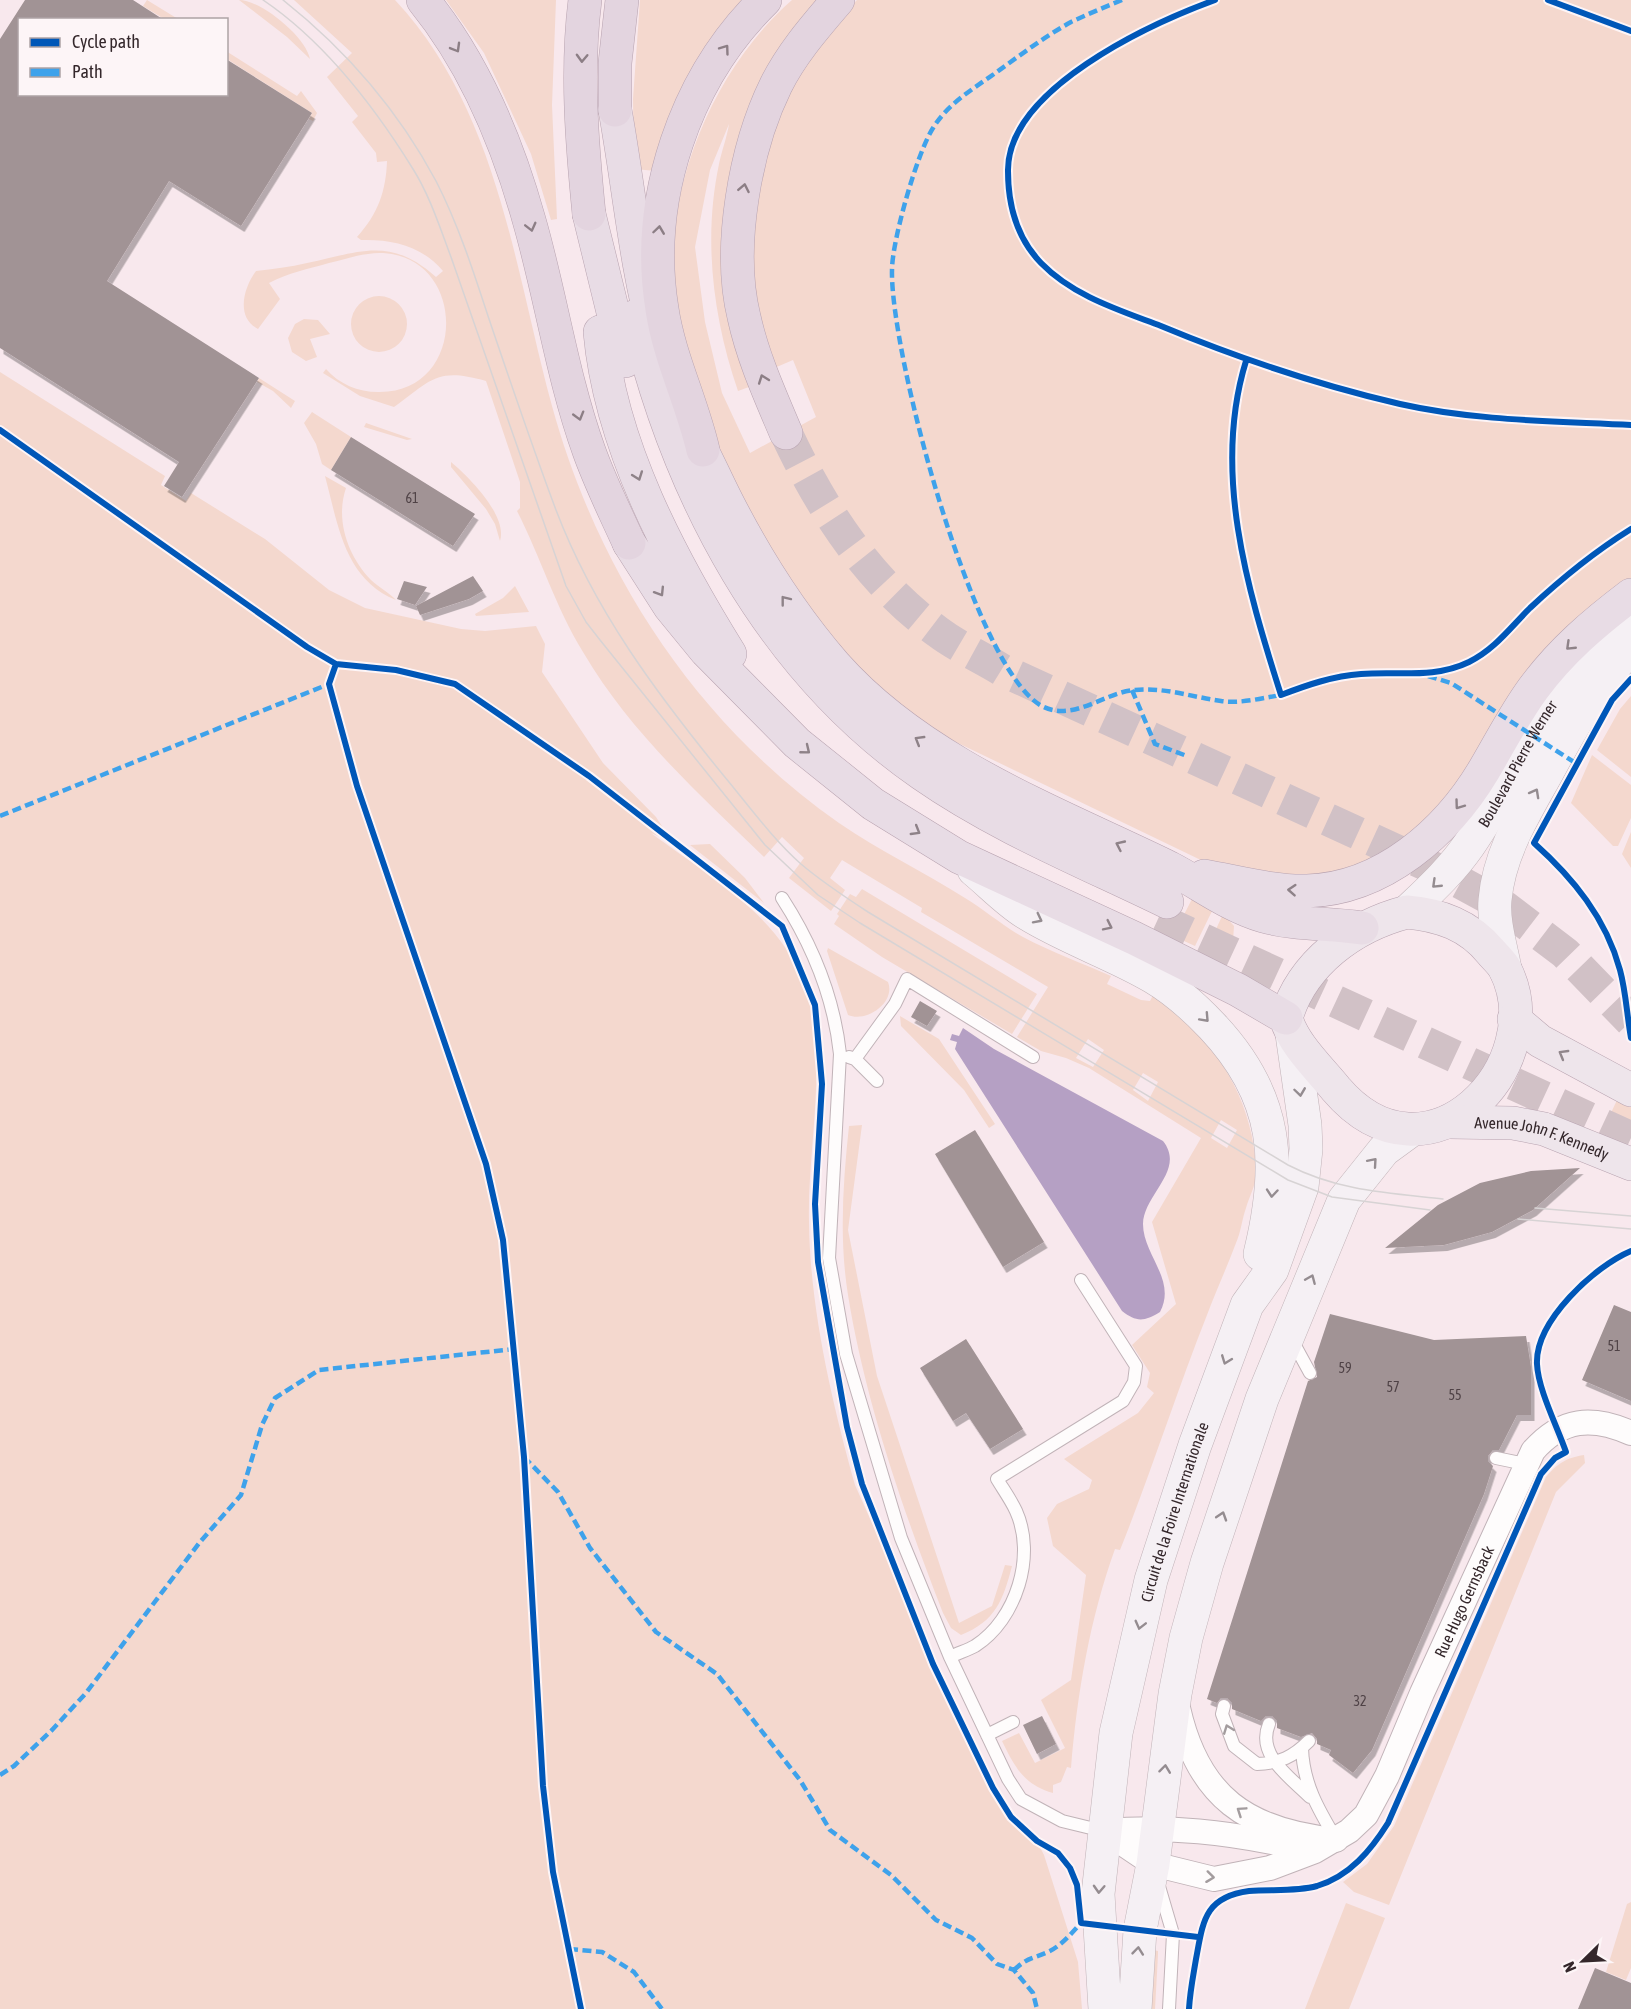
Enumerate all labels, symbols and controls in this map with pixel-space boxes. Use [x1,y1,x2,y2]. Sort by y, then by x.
legend [18,18,228,96]
text: Cycle path [72,31,140,52]
one-way arrow [449,41,461,52]
one-way arrow [717,44,728,55]
one-way arrow [576,54,589,63]
text: Path [72,61,103,82]
one-way arrow [737,183,750,193]
one-way arrow [523,222,536,232]
one-way arrow [652,225,665,234]
one-way arrow [758,375,771,385]
one-way arrow [572,410,584,421]
one-way arrow [631,470,644,481]
house number: 61 [405,490,419,506]
one-way arrow [653,585,664,596]
one-way arrow [781,596,792,607]
one-way arrow [1566,639,1576,650]
street label: Boulevard Pierre Werner [1474,697,1561,830]
one-way arrow [915,735,925,747]
one-way arrow [799,743,810,754]
one-way arrow [1528,789,1540,799]
one-way arrow [1455,799,1466,810]
one-way arrow [910,823,920,835]
one-way arrow [1115,840,1126,852]
one-way arrow [1432,877,1443,888]
one-way arrow [1287,884,1296,897]
one-way arrow [1032,912,1043,924]
one-way arrow [1101,918,1112,930]
one-way arrow [1197,1011,1208,1022]
one-way arrow [1559,1050,1569,1062]
one-way arrow [1293,1087,1305,1096]
street label: Avenue John F. Kennedy [1474,1113,1612,1164]
one-way arrow [1366,1158,1377,1169]
one-way arrow [1266,1189,1279,1198]
one-way arrow [1304,1274,1316,1285]
house number: 51 [1607,1338,1621,1354]
one-way arrow [1221,1354,1234,1365]
house number: 59 [1338,1360,1352,1376]
house number: 57 [1386,1379,1400,1395]
house number: 55 [1448,1387,1462,1403]
street label: Circuit de la Foire Internationale [1137,1419,1212,1604]
one-way arrow [1215,1511,1228,1522]
street label: Rue Hugo Gernsback [1431,1543,1497,1660]
one-way arrow [1134,1620,1147,1630]
house number: 32 [1353,1693,1367,1709]
one-way arrow [1222,1724,1235,1735]
one-way arrow [1159,1764,1171,1773]
one-way arrow [1237,1807,1248,1818]
one-way arrow [1205,1870,1214,1882]
one-way arrow [1093,1885,1106,1894]
north arrow [1553,1931,1613,1991]
one-way arrow [1131,1946,1144,1955]
text: N [1559,1959,1579,1975]

